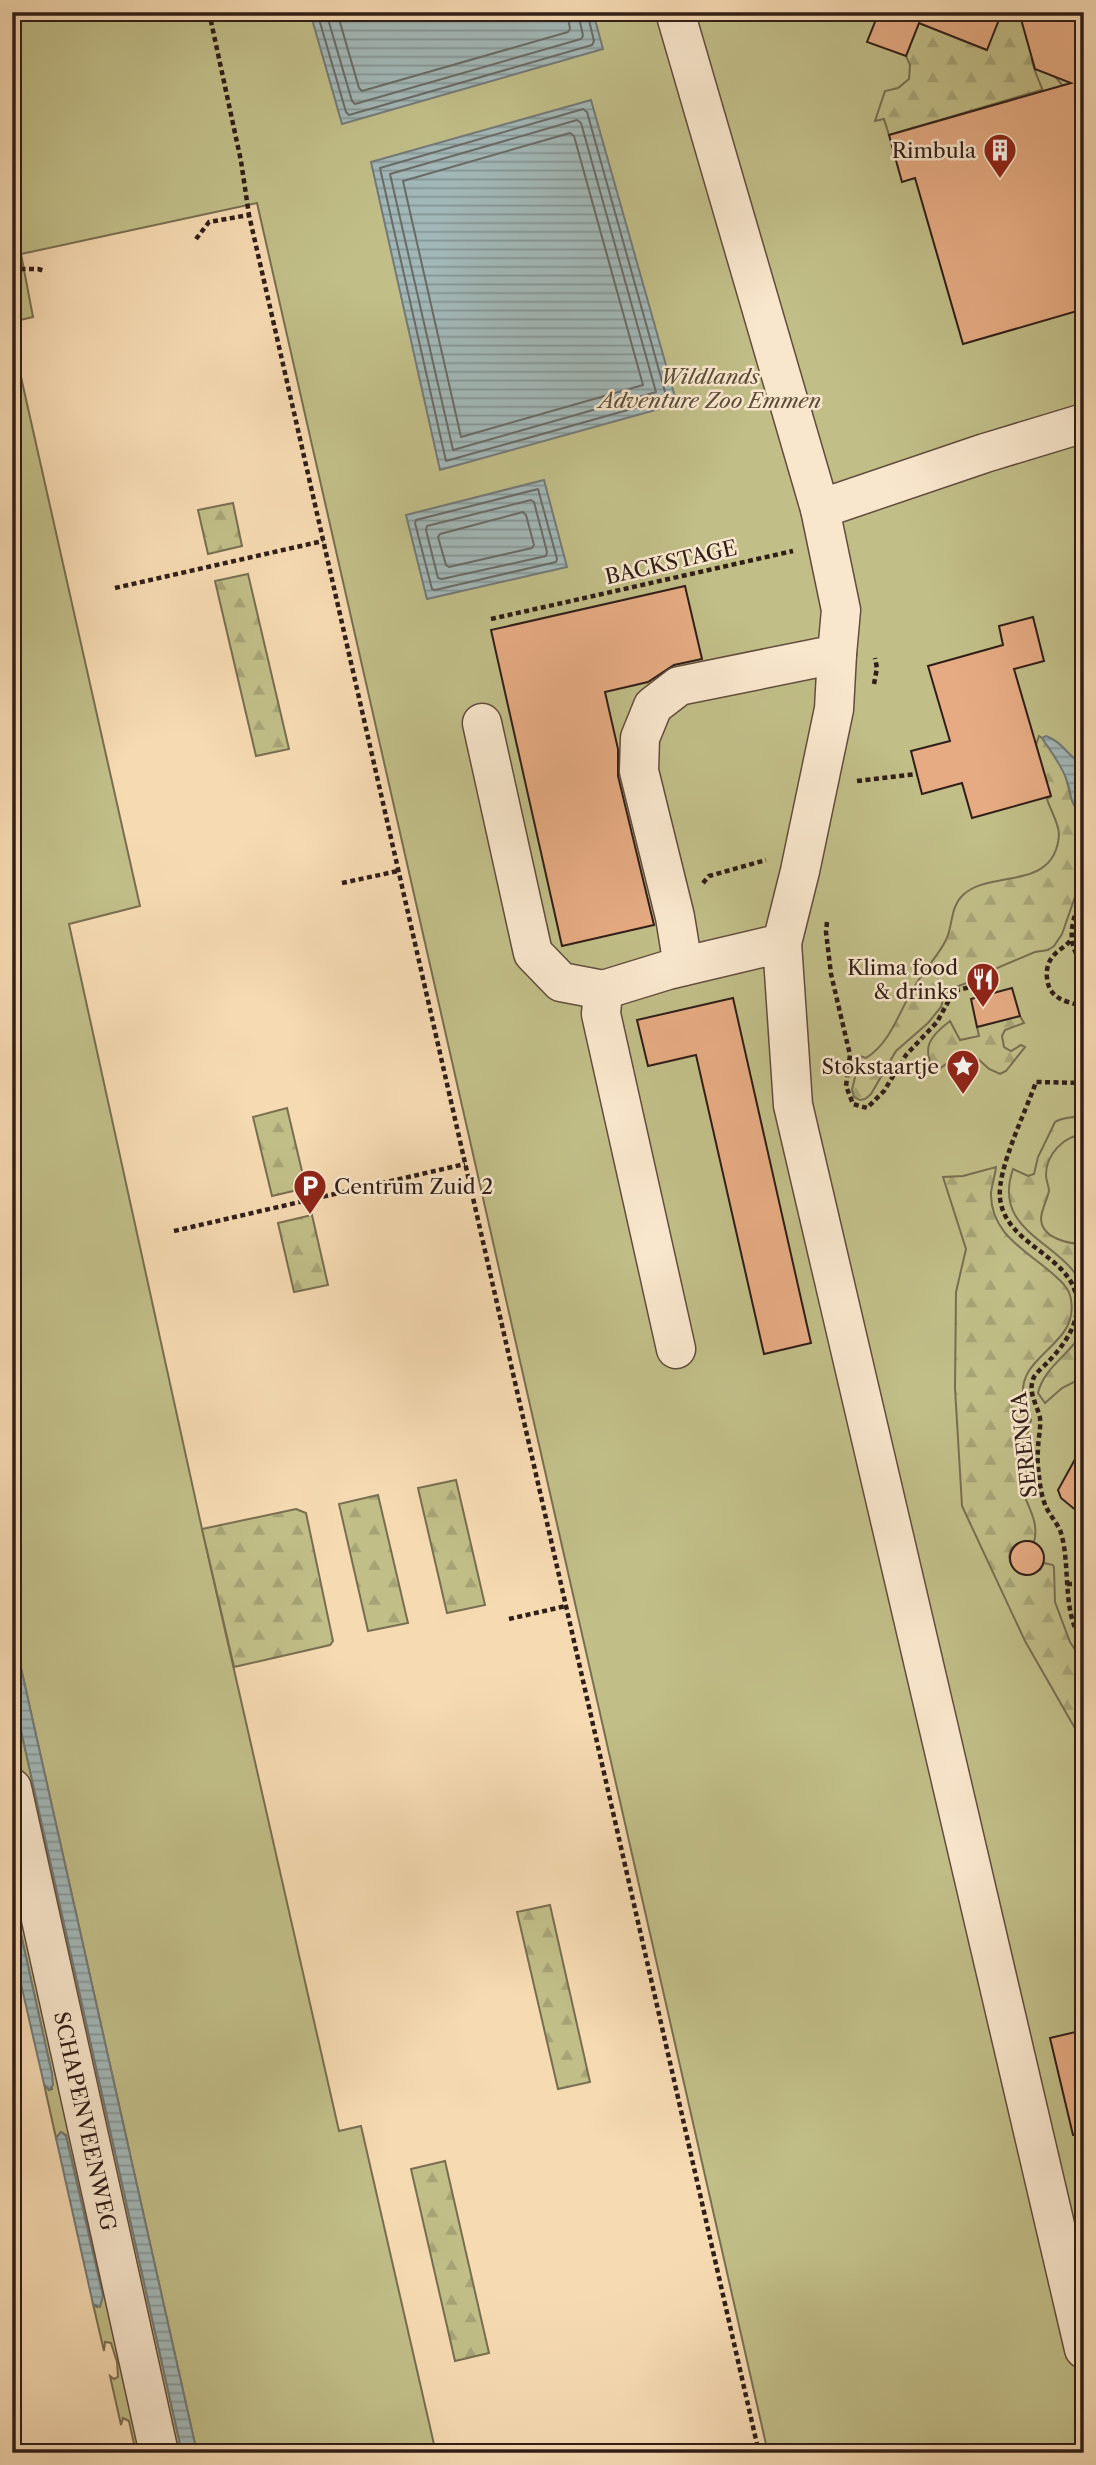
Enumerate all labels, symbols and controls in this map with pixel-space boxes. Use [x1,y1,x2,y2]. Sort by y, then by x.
building icon: Rimbula [981,131,1019,180]
place label: Rimbula [892,138,977,163]
park label: Wildlands Adventure Zoo Emmen [596,364,821,413]
street label: BACKSTAGE [603,535,739,589]
place label: Klima food & drinks [847,955,958,1004]
restaurant icon: Klima food & drinks [964,960,1002,1009]
place icon: Stokstaartje [944,1047,982,1096]
place label: Stokstaartje [821,1054,939,1079]
parking icon: Centrum Zuid 2 [291,1167,329,1216]
place label: Centrum Zuid 2 [334,1174,493,1199]
street label: SERENGA [1006,1390,1042,1499]
street label: SCHAPENVEENWEG [49,2009,122,2233]

